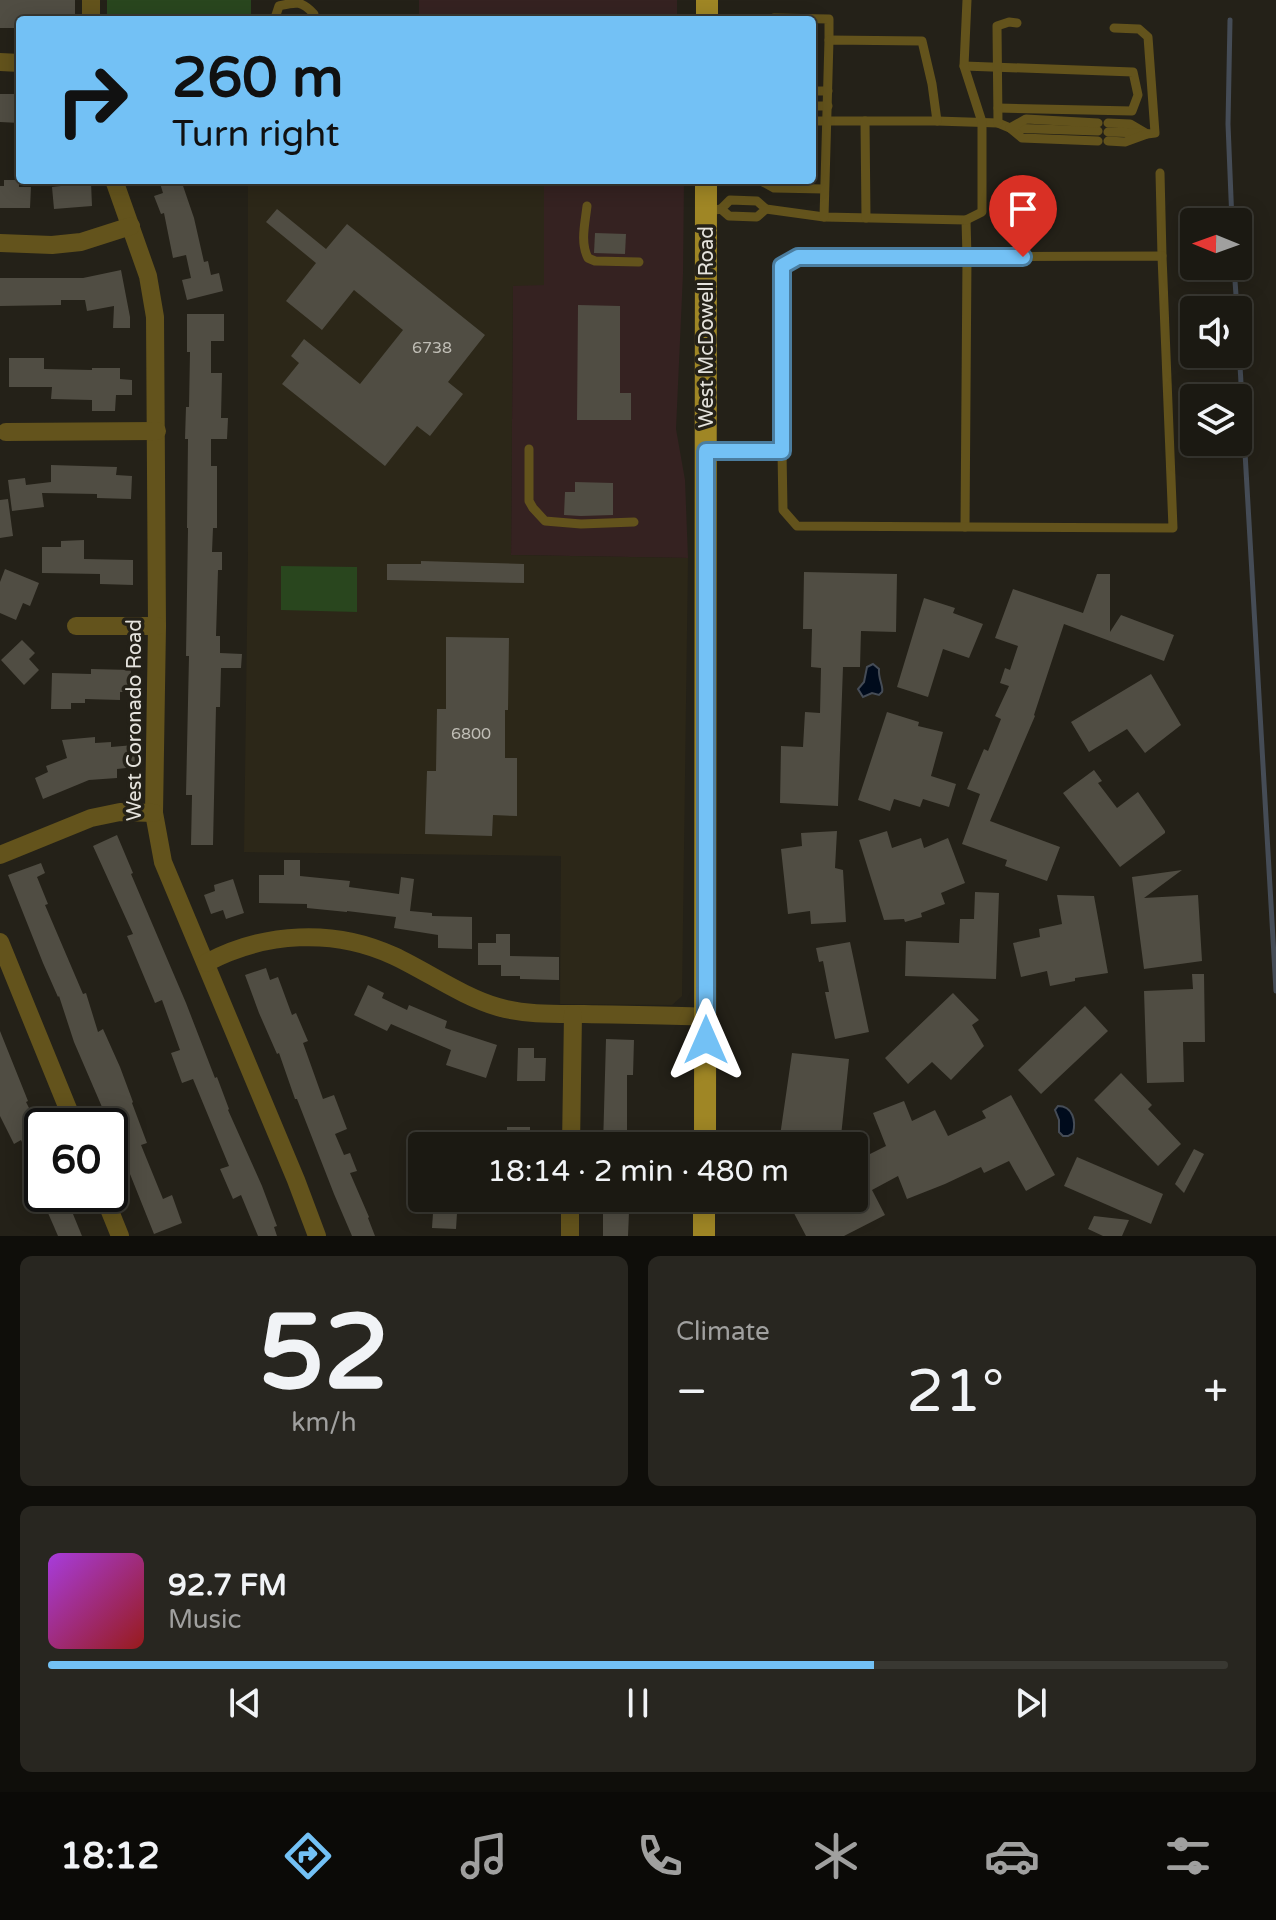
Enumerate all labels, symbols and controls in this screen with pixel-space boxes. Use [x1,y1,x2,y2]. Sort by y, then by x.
text: 260 m [172,45,343,112]
icon: right [40,48,144,152]
text: Turn right [172,113,339,156]
pin [989,175,1057,257]
icon: arrive [1001,187,1045,231]
north arrow [1180,208,1252,280]
map controls [1180,208,1252,456]
street label: West McDowell Road [695,226,719,428]
button: sound [1180,296,1252,368]
house number: 6738 [412,338,452,358]
button: layers [1180,384,1252,456]
street label: West Coronado Road [123,619,147,821]
house number: 6800 [451,724,491,744]
position arrow [664,998,748,1082]
speed limit sign: 60 [24,1108,128,1212]
text: 18:14 · 2 min · 480 m [487,1153,789,1190]
text: 52 [259,1292,389,1417]
text: Climate [676,1316,770,1347]
text: 21° [906,1356,1004,1428]
text: − [676,1366,707,1419]
text: + [1203,1366,1228,1419]
text: km/h [291,1407,357,1438]
text: 92.7 FM [168,1567,287,1604]
text: Music [168,1604,241,1635]
icon: previous [223,1681,267,1725]
icon: pause [616,1681,660,1725]
icon: next [1009,1681,1053,1725]
icon: directions [280,1828,336,1884]
icon: music [456,1828,512,1884]
icon: phone [632,1828,688,1884]
icon: climate [808,1828,864,1884]
icon: car [984,1828,1040,1884]
icon: filters [1160,1828,1216,1884]
text: 18:12 [60,1835,160,1878]

